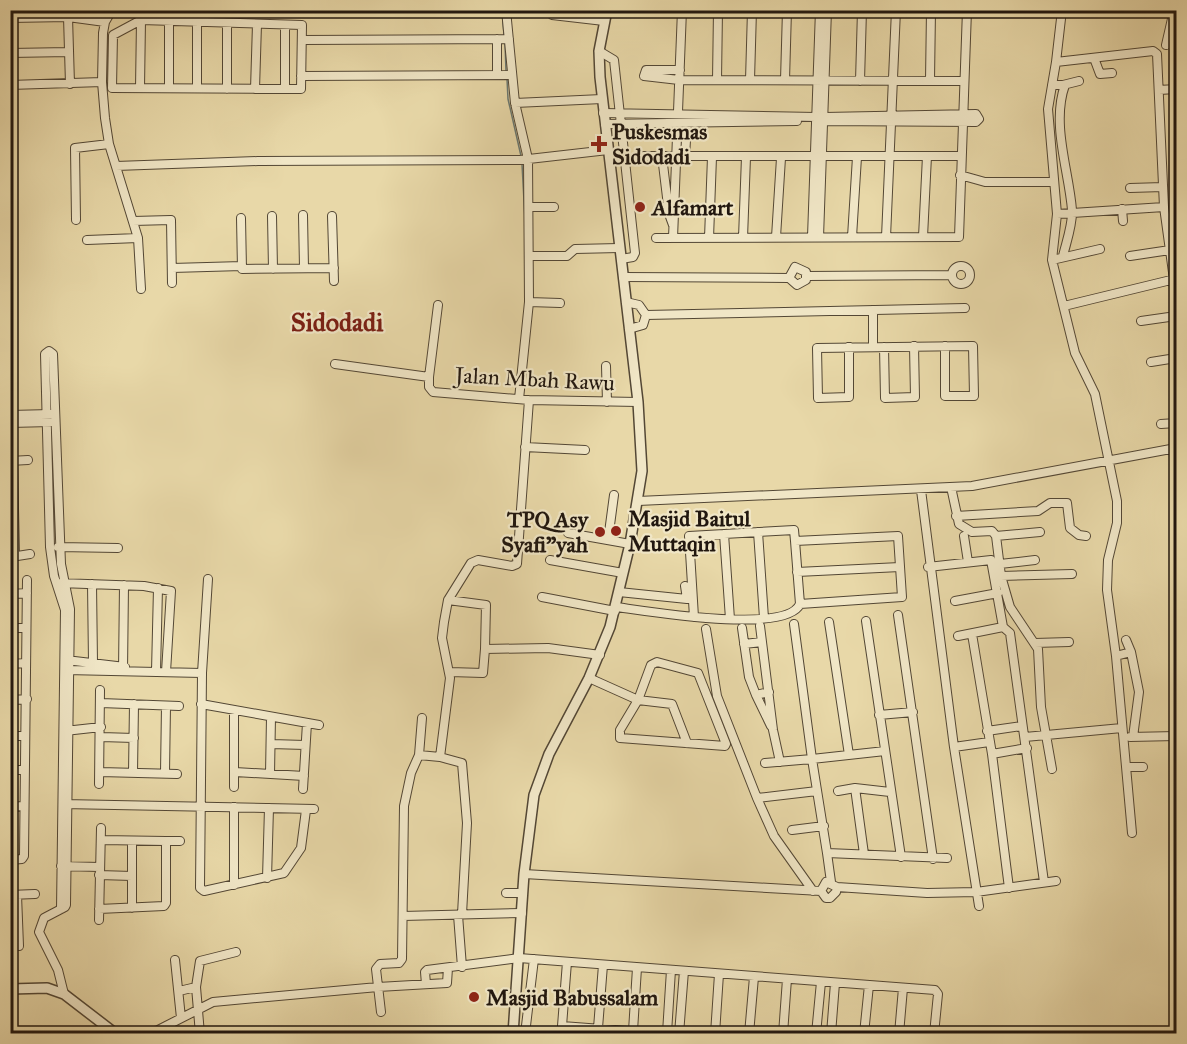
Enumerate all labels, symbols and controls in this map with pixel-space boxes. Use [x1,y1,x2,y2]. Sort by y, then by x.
place label: Puskesmas Sidodadi [612,118,707,170]
marker: Puskesmas Sidodadi [590,135,608,153]
place label: Alfamart [650,194,734,221]
marker: Alfamart [633,200,647,214]
district label: Sidodadi [291,306,384,338]
street label: Jalan Mbah Rawu [452,361,616,397]
place label: Masjid Baitul Muttaqin [628,505,751,557]
place label: TPQ Asy Syafi"yah [501,506,590,558]
marker: Masjid Baitul Muttaqin [609,524,623,538]
marker: TPQ Asy Syafi"yah [593,525,607,539]
place label: Masjid Babussalam [486,984,659,1011]
marker: Masjid Babussalam [467,990,481,1004]

